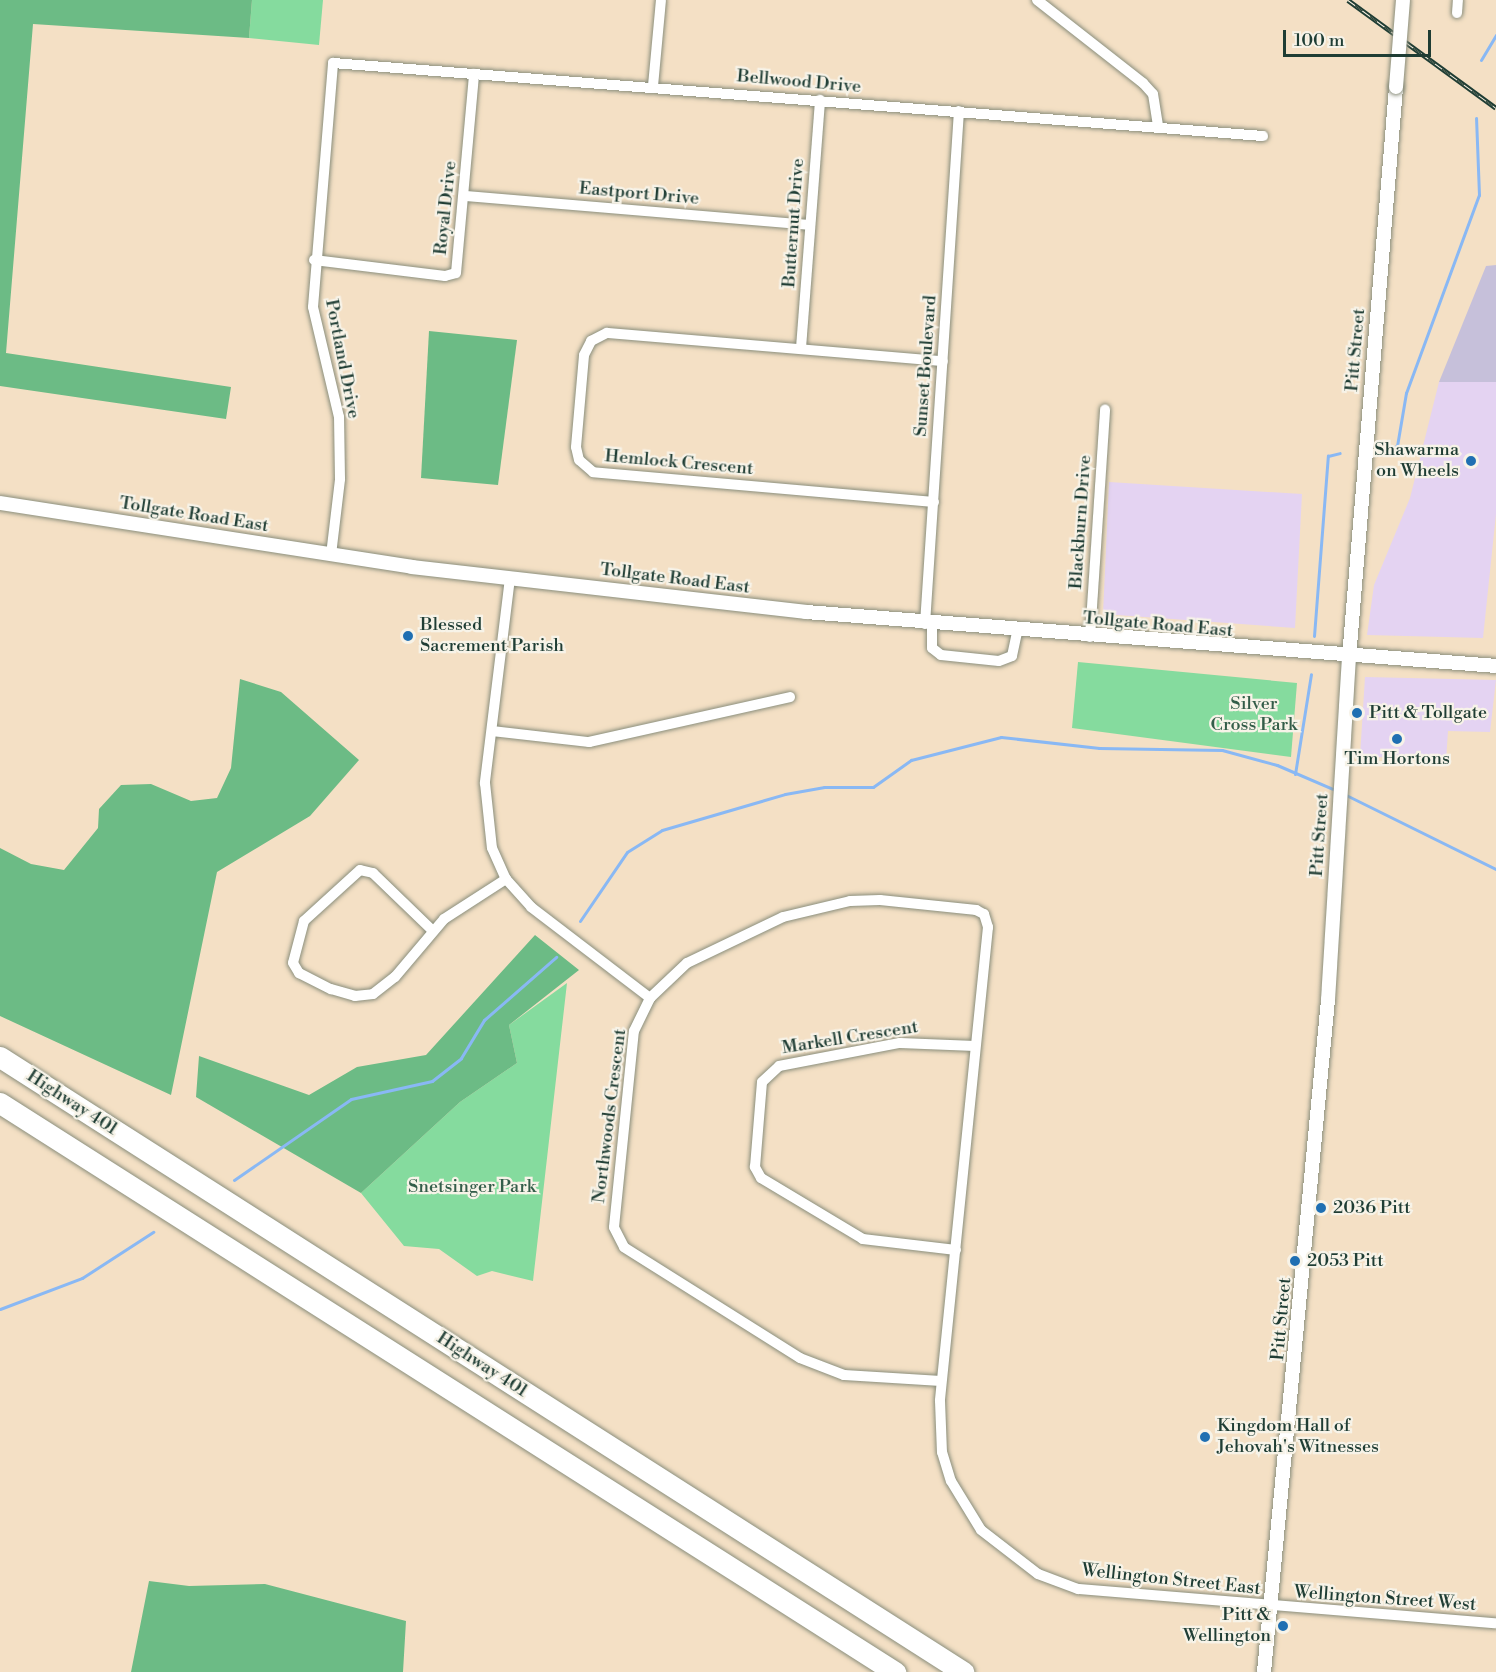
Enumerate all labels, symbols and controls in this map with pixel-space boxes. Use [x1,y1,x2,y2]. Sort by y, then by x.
scale bar [1286,18,1434,56]
text: 100 m [1294,29,1345,52]
street label: Bellwood Drive [736,66,862,98]
street label: Butternut Drive [779,158,809,288]
street label: Royal Drive [430,160,462,256]
street label: Eastport Drive [578,178,700,210]
street label: Sunset Boulevard [910,295,942,437]
street label: Portland Drive [320,298,364,420]
street label: Pitt Street [1342,308,1370,392]
place label: Shawarma on Wheels [1374,440,1459,482]
street label: Hemlock Crescent [604,446,754,480]
street label: Blackburn Drive [1066,454,1096,590]
marker: Shawarma on Wheels [1464,454,1478,468]
street label: Tollgate Road East [118,493,270,537]
street label: Tollgate Road East [599,559,751,599]
street label: Tollgate Road East [1082,608,1234,642]
place label: Blessed Sacrement Parish [420,615,564,658]
marker: Blessed Sacrement Parish [401,629,415,643]
park label: Silver Cross Park [1211,694,1297,736]
place label: Pitt & Tollgate [1369,702,1487,724]
marker: Pitt & Tollgate [1350,706,1364,720]
marker: Tim Hortons [1390,732,1404,746]
place label: Tim Hortons [1344,748,1450,770]
street label: Pitt Street [1306,793,1334,877]
street label: Markell Crescent [780,1017,920,1059]
street label: Northwoods Crescent [589,1028,631,1204]
street label: Highway 401 [22,1066,122,1140]
park label: Snetsinger Park [408,1176,536,1198]
place label: 2036 Pitt [1333,1197,1411,1219]
marker: 2036 Pitt [1314,1201,1328,1215]
place label: 2053 Pitt [1307,1250,1384,1272]
marker: 2053 Pitt [1288,1254,1302,1268]
street label: Pitt Street [1268,1277,1296,1361]
street label: Highway 401 [432,1328,532,1402]
place label: Kingdom Hall of Jehovah's Witnesses [1217,1416,1379,1458]
marker: Kingdom Hall of Jehovah's Witnesses [1198,1430,1212,1444]
street label: Wellington Street East [1080,1560,1262,1600]
street label: Wellington Street West [1293,1582,1477,1616]
place label: Pitt & Wellington [1183,1605,1271,1648]
marker: Pitt & Wellington [1276,1619,1290,1633]

